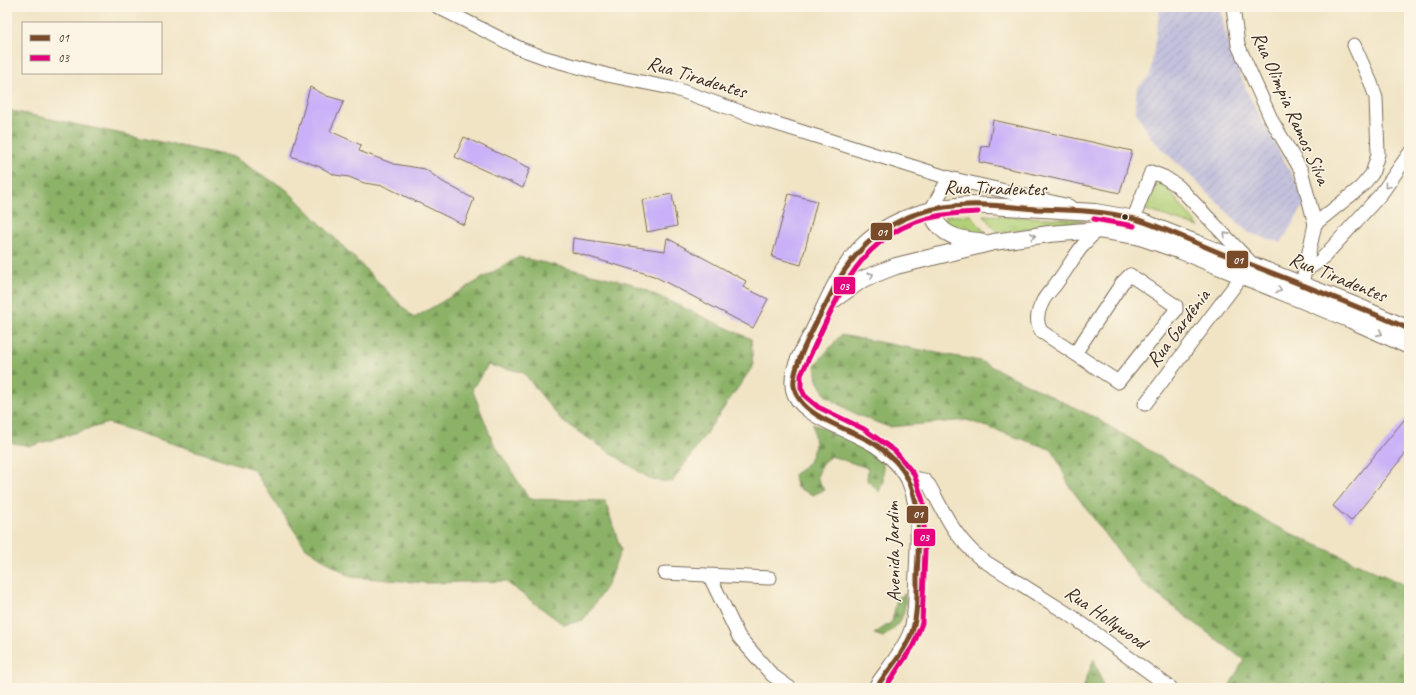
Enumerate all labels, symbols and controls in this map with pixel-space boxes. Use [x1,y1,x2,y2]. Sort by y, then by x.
legend [22,22,162,74]
street label: Rua Olimpia Ramos Silva [1246,28,1337,190]
text: 01 [58,30,69,46]
text: 03 [58,50,70,66]
street label: Rua Tiradentes [644,50,752,105]
street label: Rua Tiradentes [944,175,1049,201]
one-way arrow [1384,182,1391,189]
unlabelled marker [1120,212,1130,222]
line badge: 01 [870,222,893,241]
text: 01 [877,225,888,239]
one-way arrow [1029,232,1036,241]
one-way arrow [1223,233,1230,240]
street label: Rua Tiradentes [1286,246,1392,309]
line badge: 01 [1226,250,1249,269]
text: 01 [1233,253,1244,267]
one-way arrow [867,272,875,280]
line badge: 03 [833,276,856,295]
text: 03 [839,279,850,293]
street label: Rua Gardênia [1141,283,1217,372]
one-way arrow [1275,286,1282,294]
one-way arrow [1375,328,1383,336]
street label: Avenida Jardim [880,500,906,603]
line badge: 01 [906,505,929,524]
text: 01 [913,507,924,521]
line badge: 03 [913,528,936,547]
text: 03 [919,530,930,544]
street label: Rua Hollywood [1060,580,1155,656]

